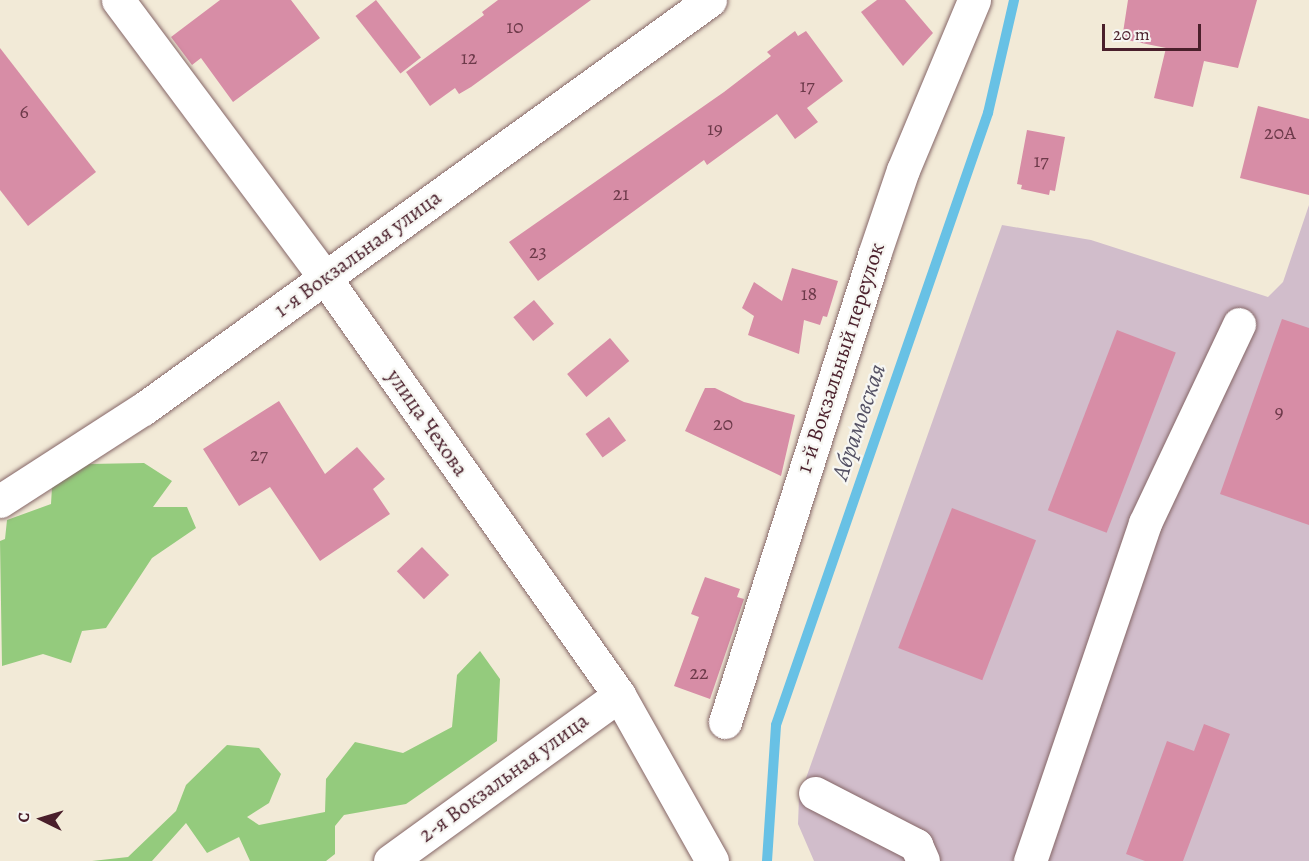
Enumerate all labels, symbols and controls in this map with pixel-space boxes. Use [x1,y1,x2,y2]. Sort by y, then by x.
scale bar [1105,12,1204,50]
house number: 10 [506,14,524,38]
text: 20 m [1113,22,1150,46]
house number: 12 [461,45,477,69]
house number: 17 [799,73,815,97]
house number: 6 [19,99,29,123]
house number: 19 [707,116,723,140]
house number: 20А [1264,120,1296,144]
house number: 17 [1033,148,1049,172]
house number: 21 [613,181,629,205]
street label: 1-я Вокзальная улица [269,185,447,323]
house number: 23 [529,239,547,263]
street label: 1-й Вокзальный переулок [791,239,891,477]
house number: 18 [801,281,817,305]
water label: Абрамовская [826,360,892,484]
street label: улица Чехова [380,364,474,482]
house number: 9 [1274,399,1284,423]
house number: 20 [713,411,733,435]
house number: 27 [250,442,268,466]
house number: 22 [690,660,708,684]
street label: 2-я Вокзальная улица [414,708,594,848]
north arrow [12,789,72,849]
text: С [13,812,35,823]

